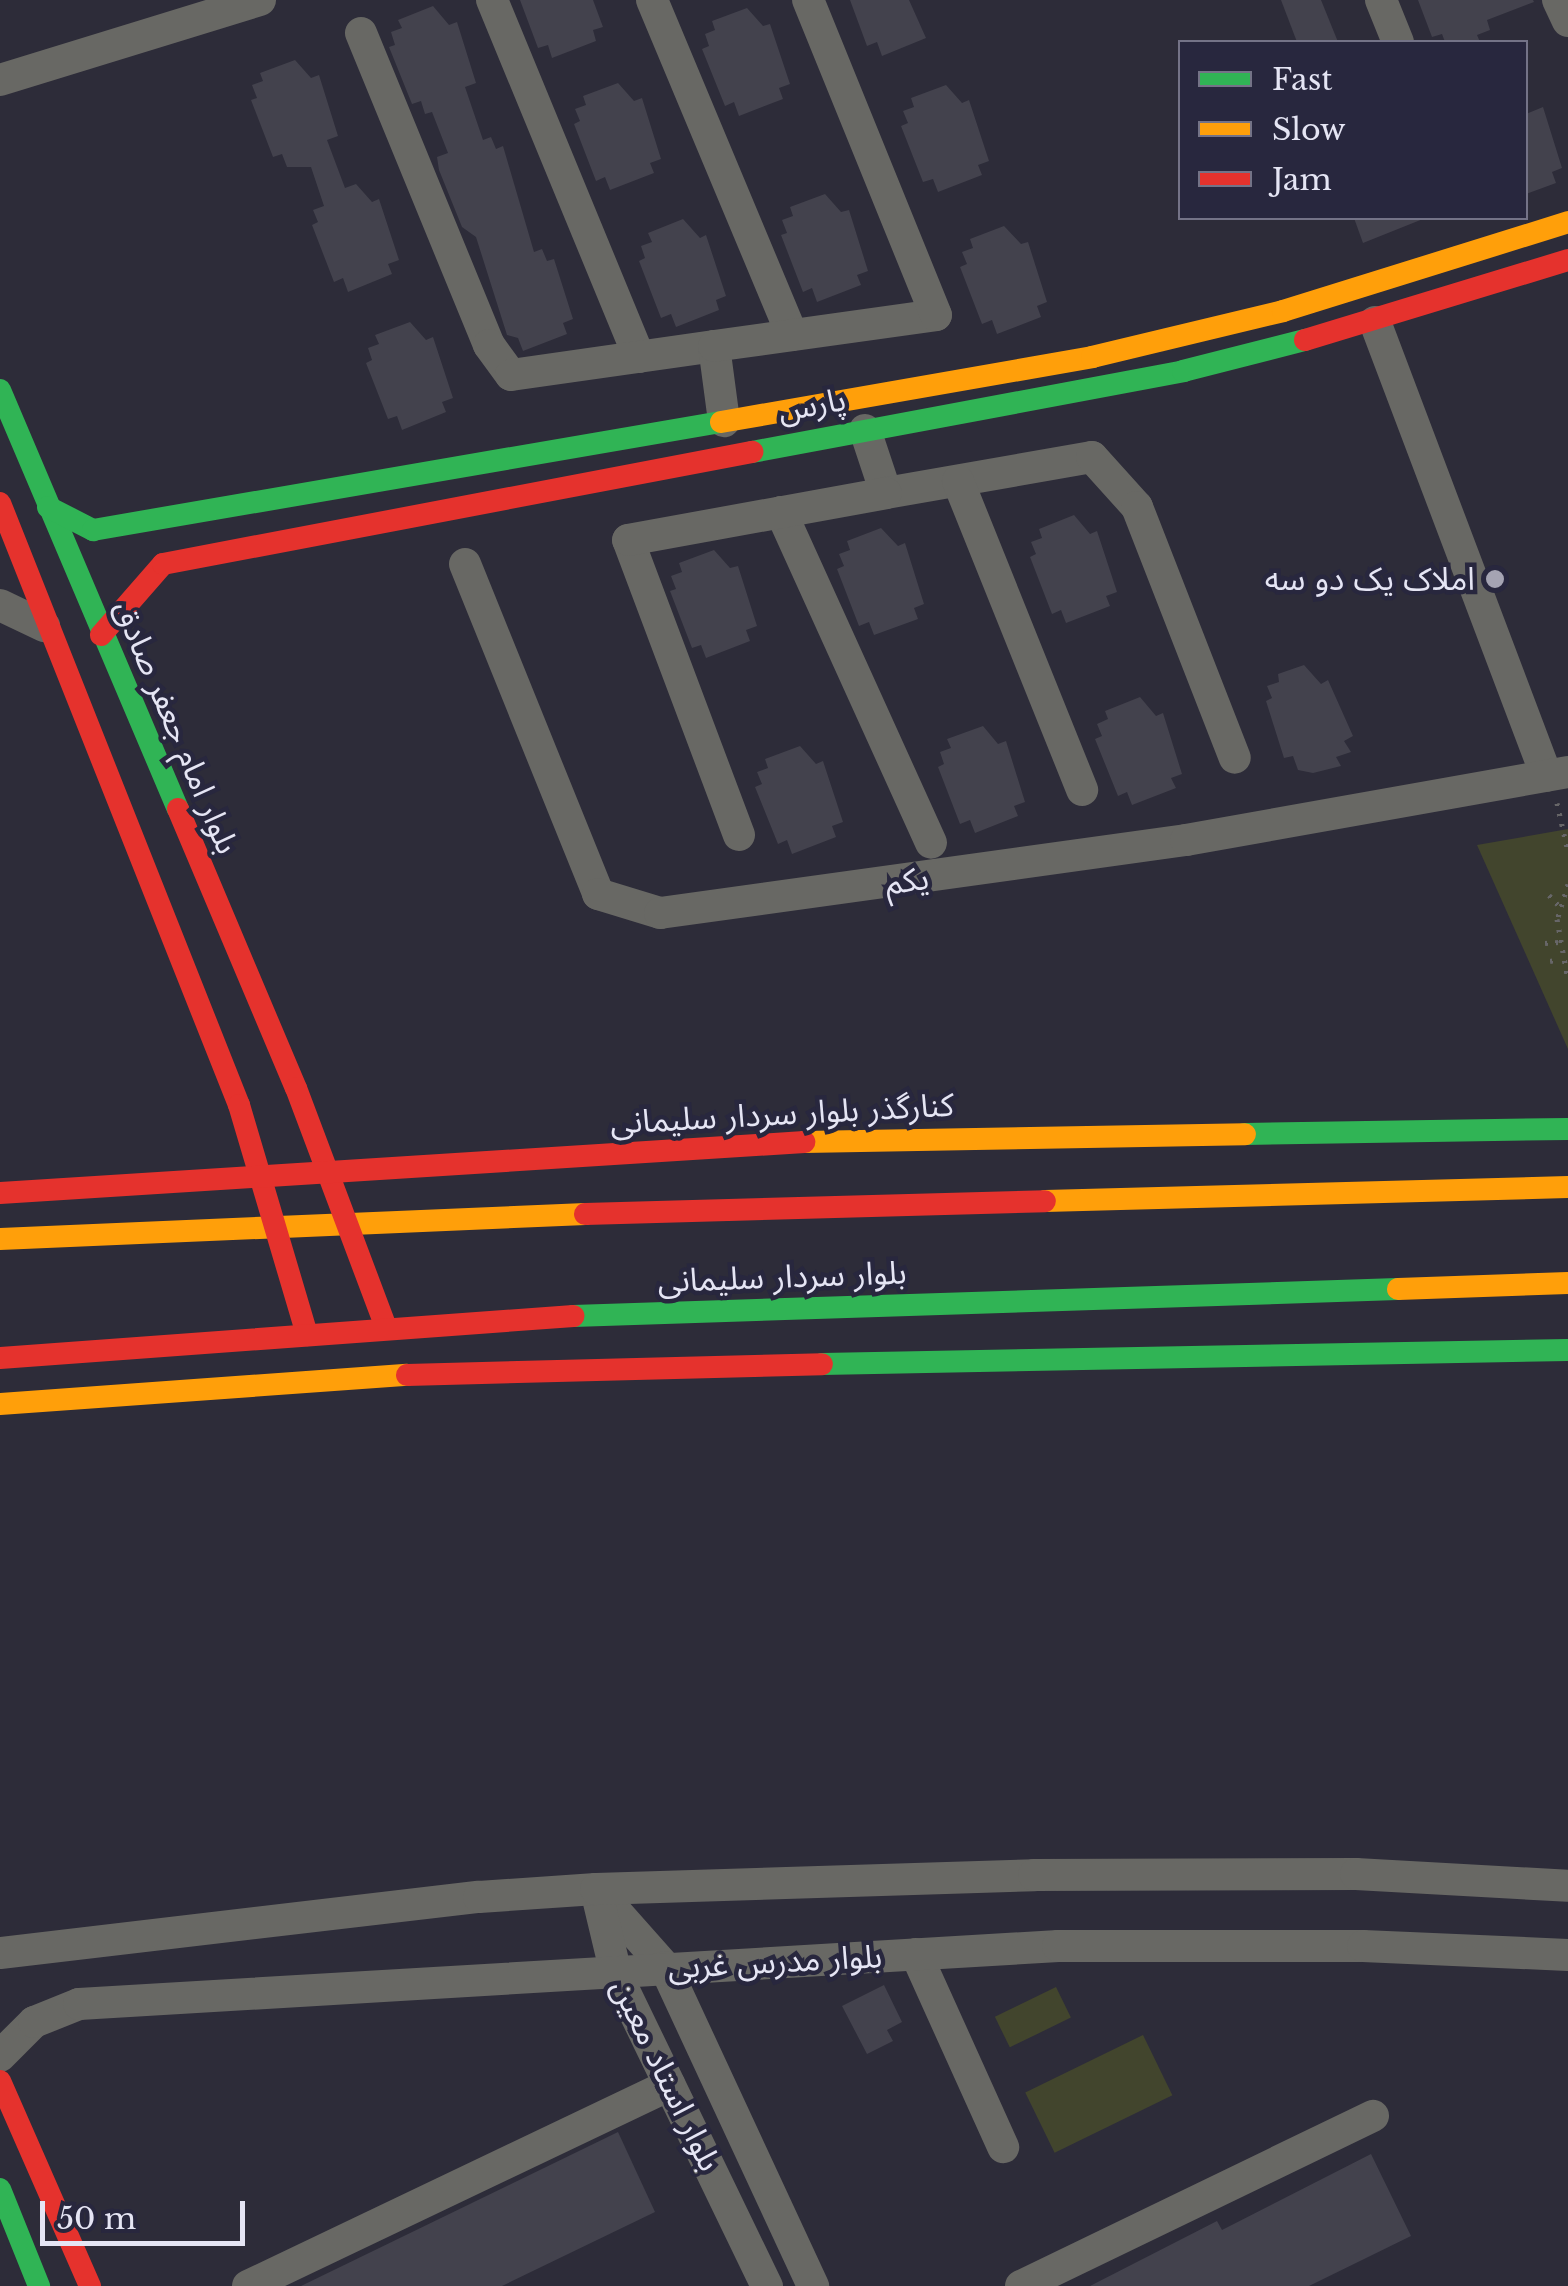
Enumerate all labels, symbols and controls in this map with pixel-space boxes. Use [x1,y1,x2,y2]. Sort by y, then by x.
legend [1178,40,1528,220]
text: Fast [1272,61,1333,98]
text: Slow [1272,111,1346,148]
text: Jam [1272,161,1332,198]
street label: پارس [775,380,849,430]
place label: املاک یک دو سه [1265,560,1475,598]
marker: املاک یک دو سه [1484,568,1506,590]
street label: بلوار امام جعفر صادق [105,594,247,860]
street label: یکم [883,859,931,903]
street label: کنارگذر بلوار سردار سلیمانی [609,1086,955,1142]
street label: بلوار سردار سلیمانی [657,1253,907,1301]
street label: بلوار مدرس غربی [667,1937,883,1987]
street label: بلوار استاد معین [603,1973,729,2177]
scale bar [45,2181,250,2243]
text: 50 m [57,2200,136,2237]

